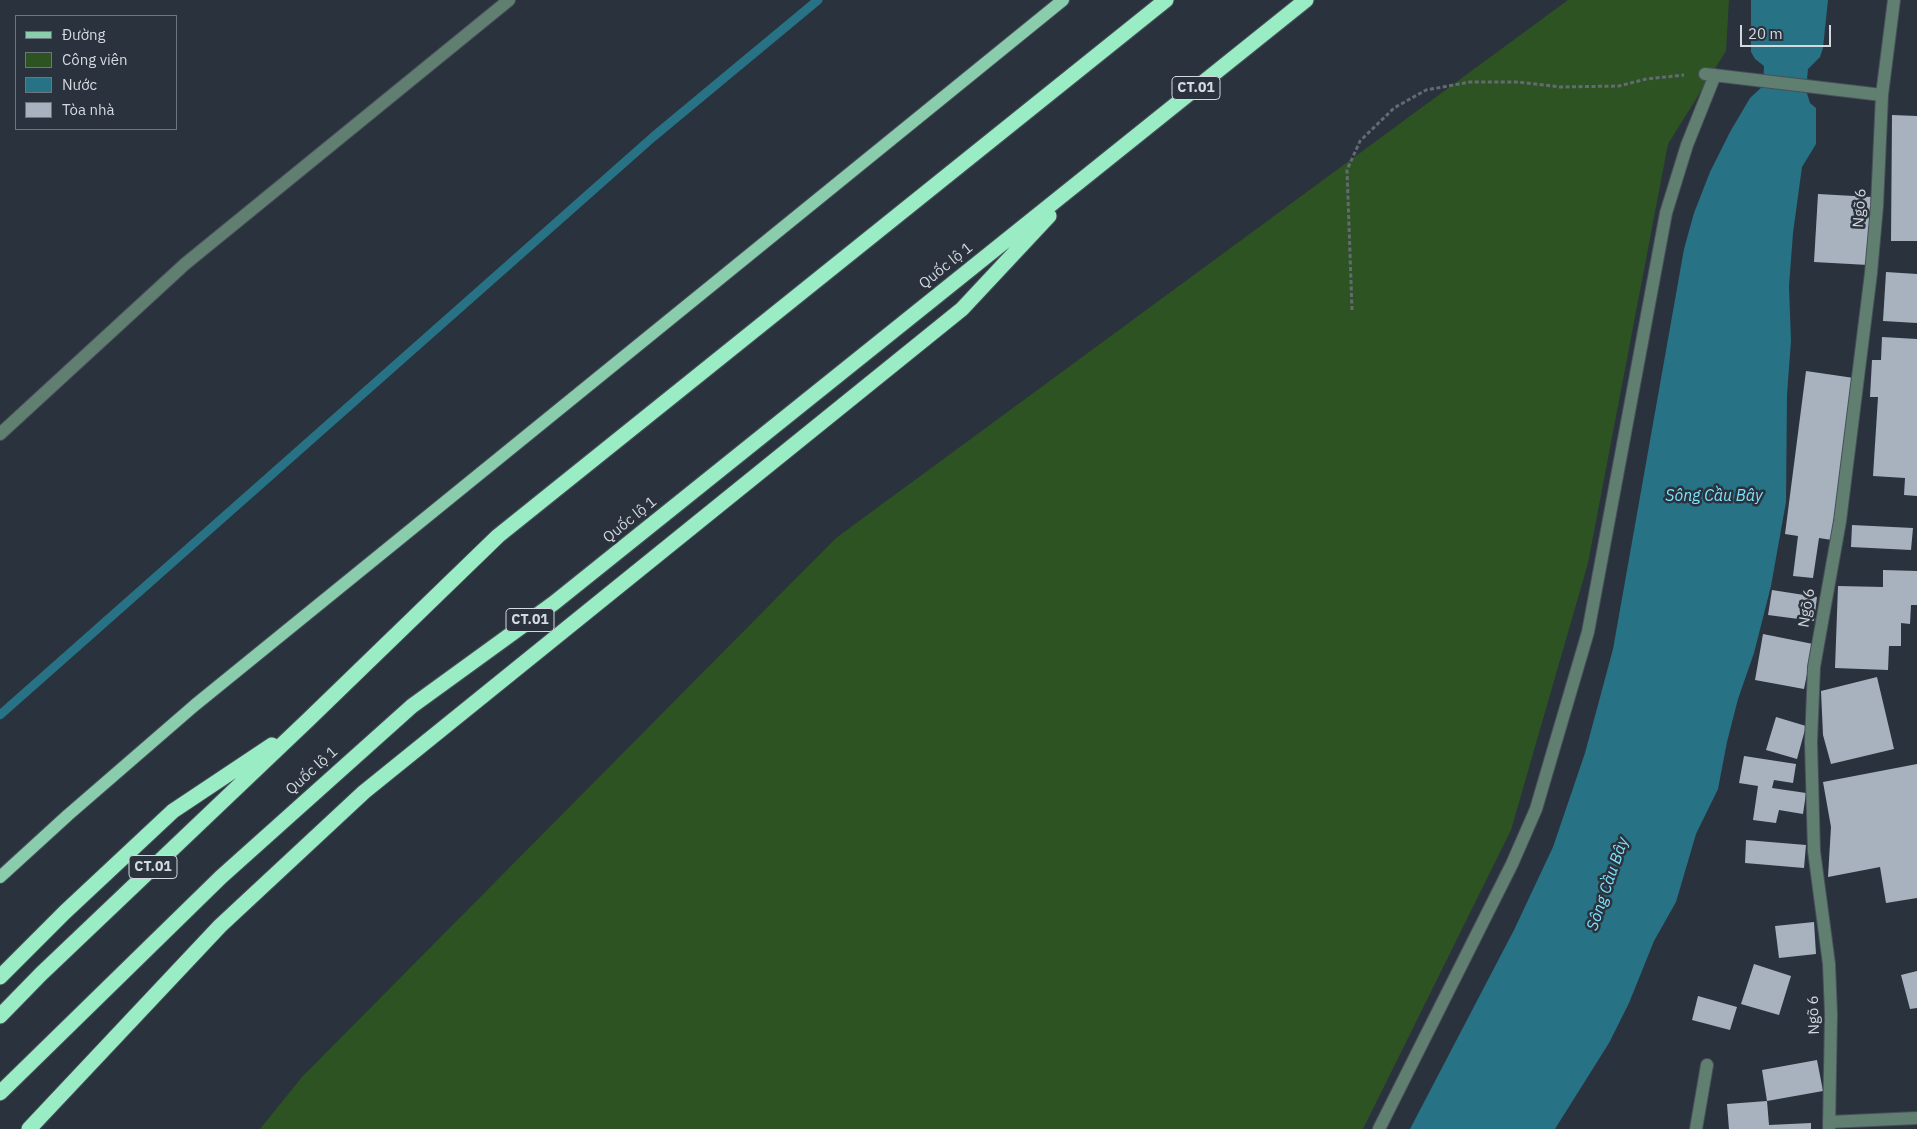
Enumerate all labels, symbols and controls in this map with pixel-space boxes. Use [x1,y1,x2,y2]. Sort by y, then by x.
legend [15,15,178,130]
scale bar [1742,15,1833,47]
text: 20 m [1748,24,1783,43]
text: Đường [62,25,105,44]
text: Công viên [62,50,128,69]
text: Nước [62,75,97,94]
road number: CT.01 [1172,76,1220,100]
text: Tòa nhà [62,100,115,119]
street label: Ngõ 6 [1850,188,1870,228]
street label: Quốc lộ 1 [916,239,976,293]
water label: Sông Cầu Bây [1665,486,1763,506]
street label: Quốc lộ 1 [600,493,660,547]
street label: Ngõ 6 [1795,587,1819,629]
road number: CT.01 [506,608,554,632]
street label: Quốc lộ 1 [282,743,342,799]
water label: Sông Cầu Bây [1583,835,1633,933]
road number: CT.01 [129,856,177,879]
street label: Ngõ 6 [1804,995,1824,1035]

